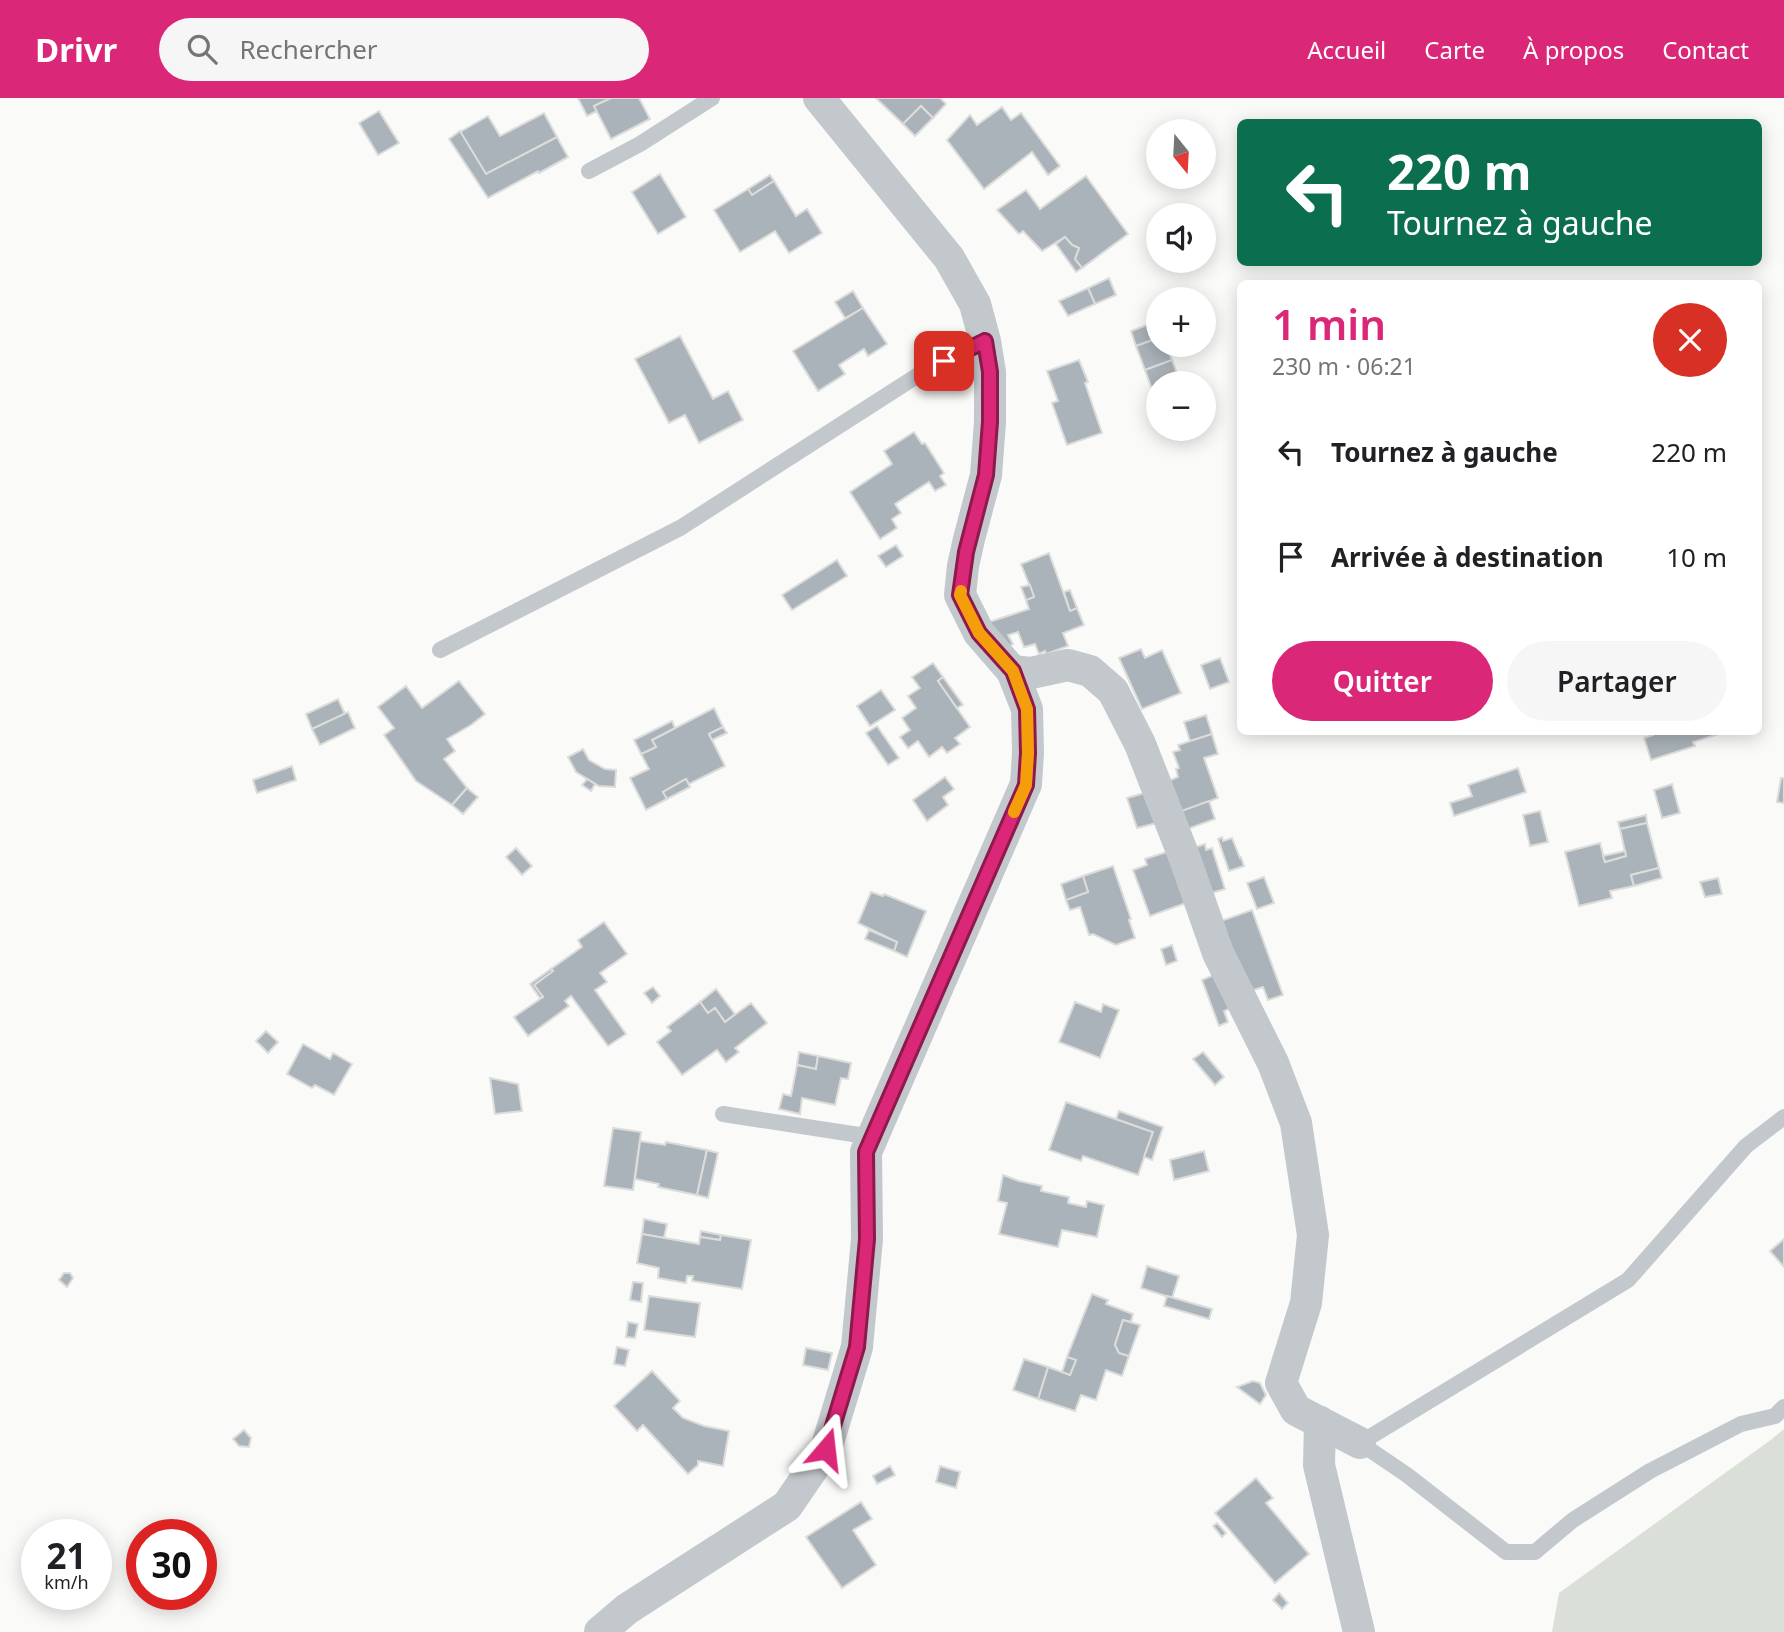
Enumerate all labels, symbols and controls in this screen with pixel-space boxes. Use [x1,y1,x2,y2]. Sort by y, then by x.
search box [159,18,649,81]
text: Drivr [35,27,117,72]
icon: search [183,30,221,68]
text: Rechercher [239,31,378,67]
text: Accueil [1307,33,1386,66]
text: Carte [1424,33,1485,66]
text: À propos [1523,33,1624,66]
text: Contact [1662,33,1749,66]
north arrow [1146,119,1216,189]
map controls [1146,119,1216,441]
text: 220 m [1387,138,1532,204]
icon: left [1272,147,1363,238]
text: Tournez à gauche [1387,201,1653,244]
button: sound [1146,203,1216,273]
button: + [1146,287,1216,357]
text: 1 min [1272,295,1386,352]
button: close [1653,303,1727,377]
pin [914,331,974,391]
icon: arrive [925,342,963,380]
text: 230 m · 06:21 [1272,350,1416,382]
button: − [1146,371,1216,441]
icon: left [1272,433,1310,471]
text: Tournez à gauche [1331,434,1558,470]
text: 220 m [1651,434,1727,470]
icon: arrive [1272,538,1310,576]
text: Arrivée à destination [1331,539,1604,575]
text: 10 m [1666,539,1727,575]
button: Quitter [1272,641,1493,721]
button: Partager [1507,641,1727,721]
position arrow [789,1412,863,1486]
speed limit sign: 30 [126,1519,217,1610]
text: 21 [46,1532,87,1579]
text: km/h [44,1570,89,1594]

